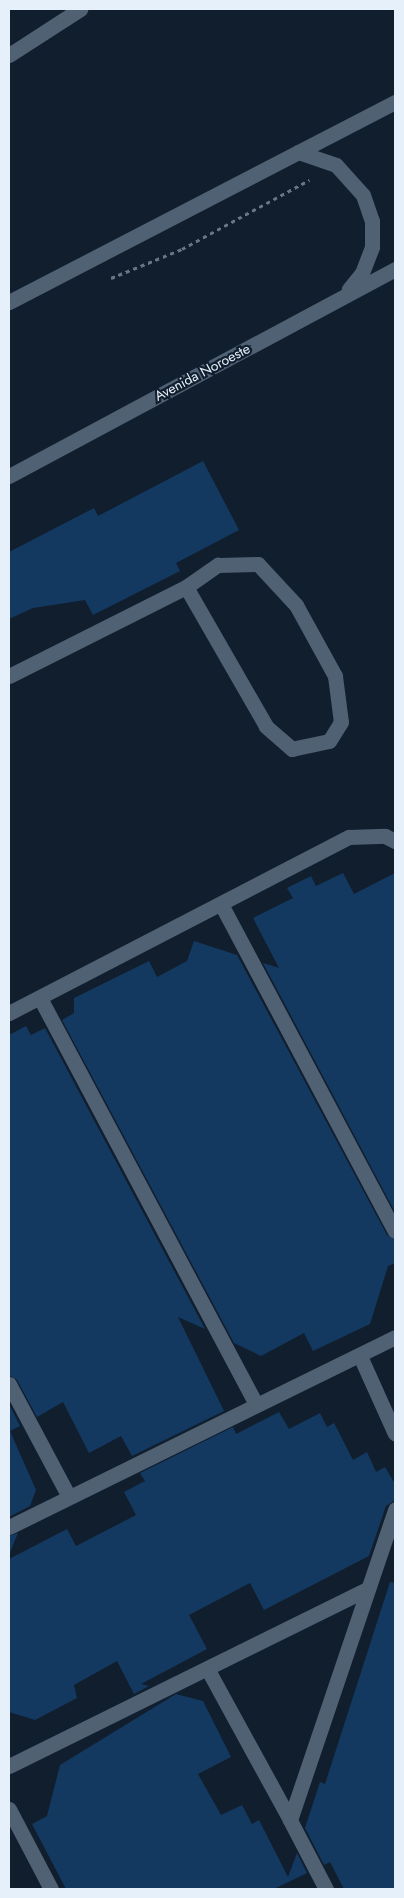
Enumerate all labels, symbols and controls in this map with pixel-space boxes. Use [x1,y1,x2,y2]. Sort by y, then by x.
street label: Avenida Noroeste [151,340,253,404]

